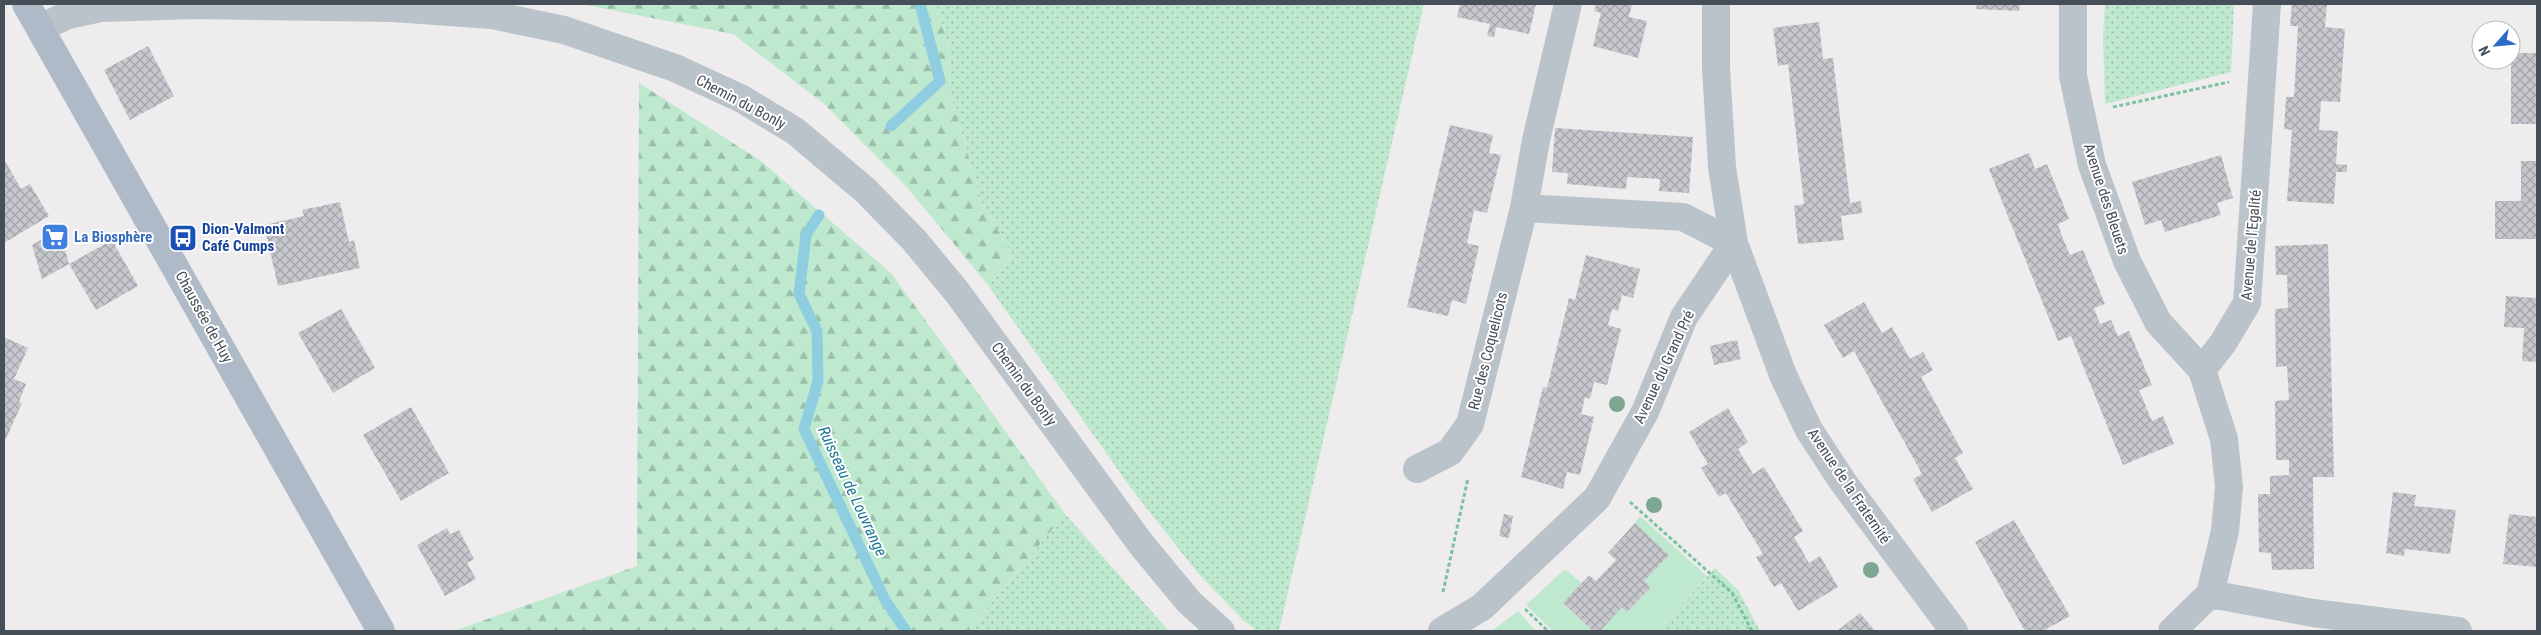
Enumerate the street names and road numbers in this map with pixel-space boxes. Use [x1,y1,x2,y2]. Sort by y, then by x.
street label: Chemin du Bonly [693,71,789,133]
street label: Avenue des Bleuets [2080,141,2132,257]
street label: Avenue de l'Egalité [2237,189,2265,301]
street label: Chaussée de Huy [171,268,237,366]
street label: Rue des Coquelicots [1465,290,1511,412]
street label: Avenue du Grand Pré [1630,307,1698,427]
street label: Chemin du Bonly [988,339,1060,429]
street label: Avenue de la Fraternité [1804,425,1894,547]

